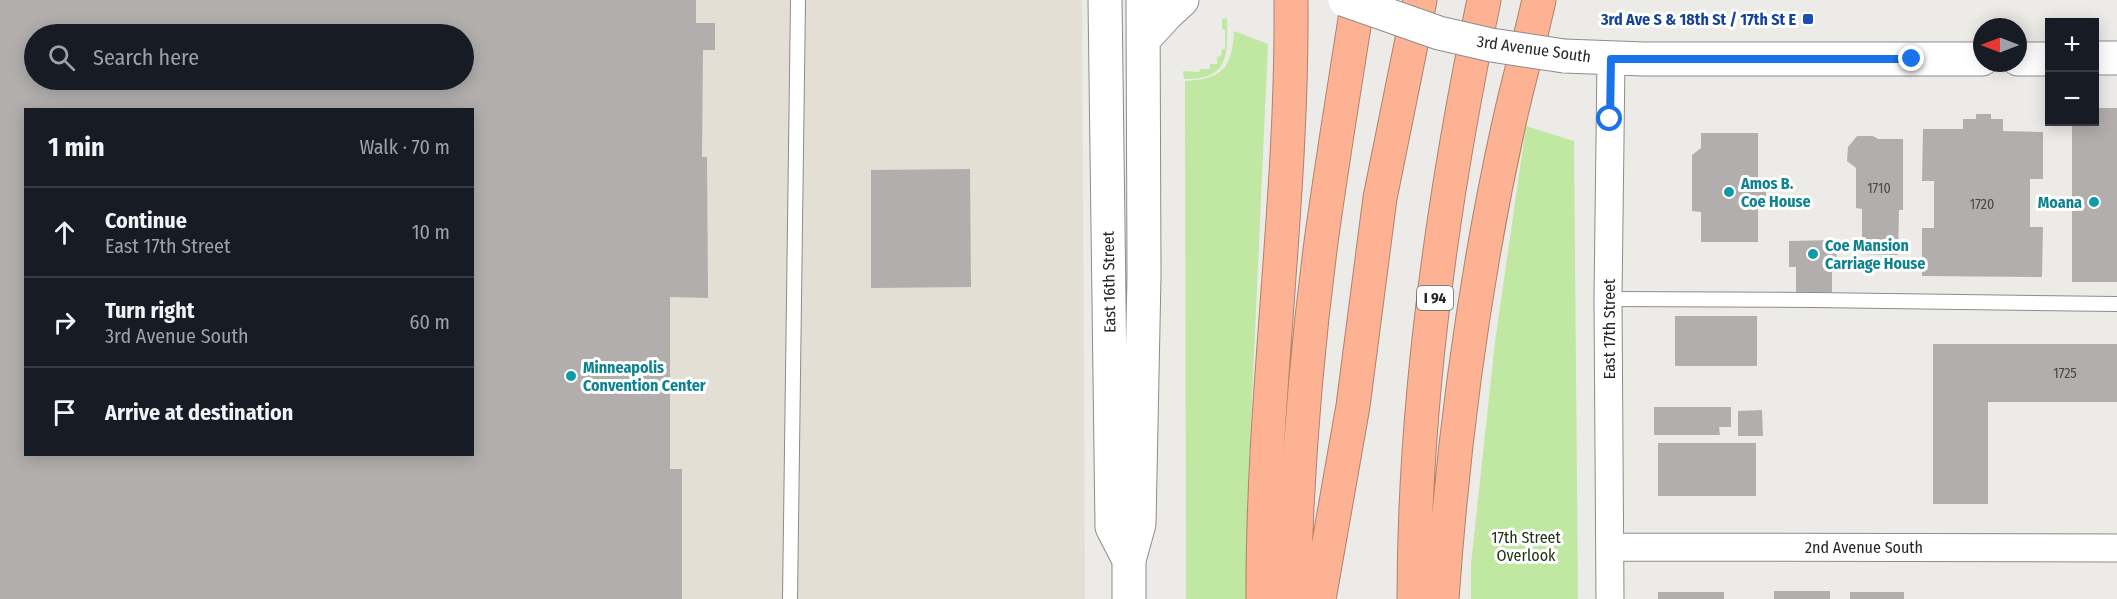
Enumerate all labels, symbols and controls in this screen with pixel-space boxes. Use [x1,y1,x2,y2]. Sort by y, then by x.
place label: 3rd Ave S & 18th St / 17th St E [1600,10,1796,29]
marker: 3rd Ave S & 18th St / 17th St E [1801,12,1815,26]
north arrow [1973,18,2027,72]
map controls [2045,18,2099,126]
button: + [2045,18,2099,72]
search box [24,24,474,90]
street label: 3rd Avenue South [1476,32,1592,66]
icon: search [45,41,78,74]
text: Search here [93,44,199,71]
route end [1898,45,1924,71]
button: − [2045,72,2099,126]
route start [1596,105,1622,131]
text: 1 min [48,132,105,163]
text: Walk · 70 m [359,135,450,159]
place label: Amos B. Coe House [1740,174,1811,211]
house number: 1710 [1867,180,1891,197]
marker: Amos B. Coe House [1722,185,1736,199]
place label: Moana [2038,193,2082,212]
marker: Moana [2087,195,2101,209]
house number: 1720 [1970,196,1994,213]
text: Continue [105,207,187,234]
icon: ahead [48,216,81,249]
text: 10 m [412,220,450,244]
street label: East 16th Street [1099,230,1119,333]
text: East 17th Street [105,234,230,258]
place label: Coe Mansion Carriage House [1825,236,1925,273]
marker: Coe Mansion Carriage House [1806,247,1820,261]
street label: East 17th Street [1600,278,1619,379]
road number: I 94 [1417,286,1453,310]
text: Turn right [105,297,194,324]
icon: right [48,306,81,339]
text: 60 m [410,310,450,334]
text: 3rd Avenue South [105,324,249,348]
place label: Minneapolis Convention Center [583,358,706,395]
house number: 1725 [2053,365,2077,382]
marker: Minneapolis Convention Center [564,369,578,383]
icon: arrive [48,396,81,429]
text: Arrive at destination [105,399,293,426]
park label: 17th Street Overlook [1491,528,1562,565]
street label: 2nd Avenue South [1805,538,1923,557]

